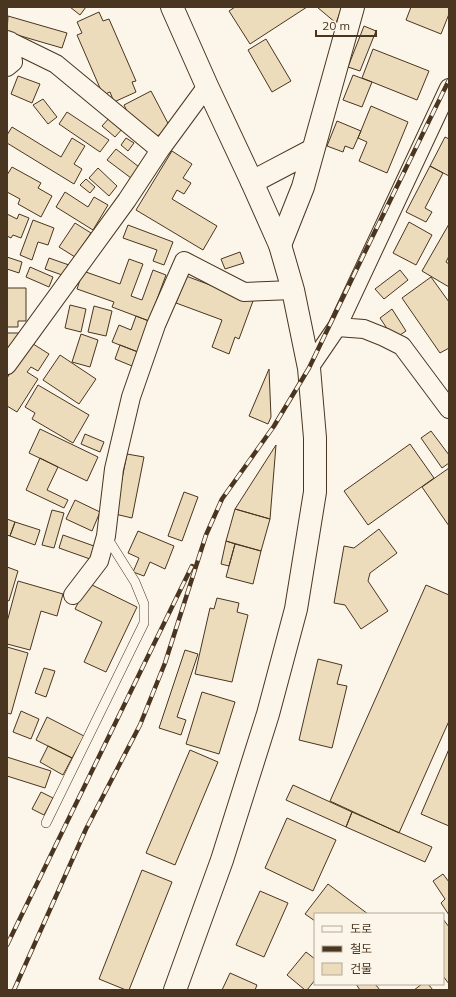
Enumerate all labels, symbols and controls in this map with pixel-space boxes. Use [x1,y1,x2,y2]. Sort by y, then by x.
scale bar [316,12,376,38]
text: 20 m [322,18,350,33]
legend [314,913,444,985]
text: 도로 [350,921,372,936]
text: 철도 [350,941,372,956]
text: 건물 [350,961,372,976]

